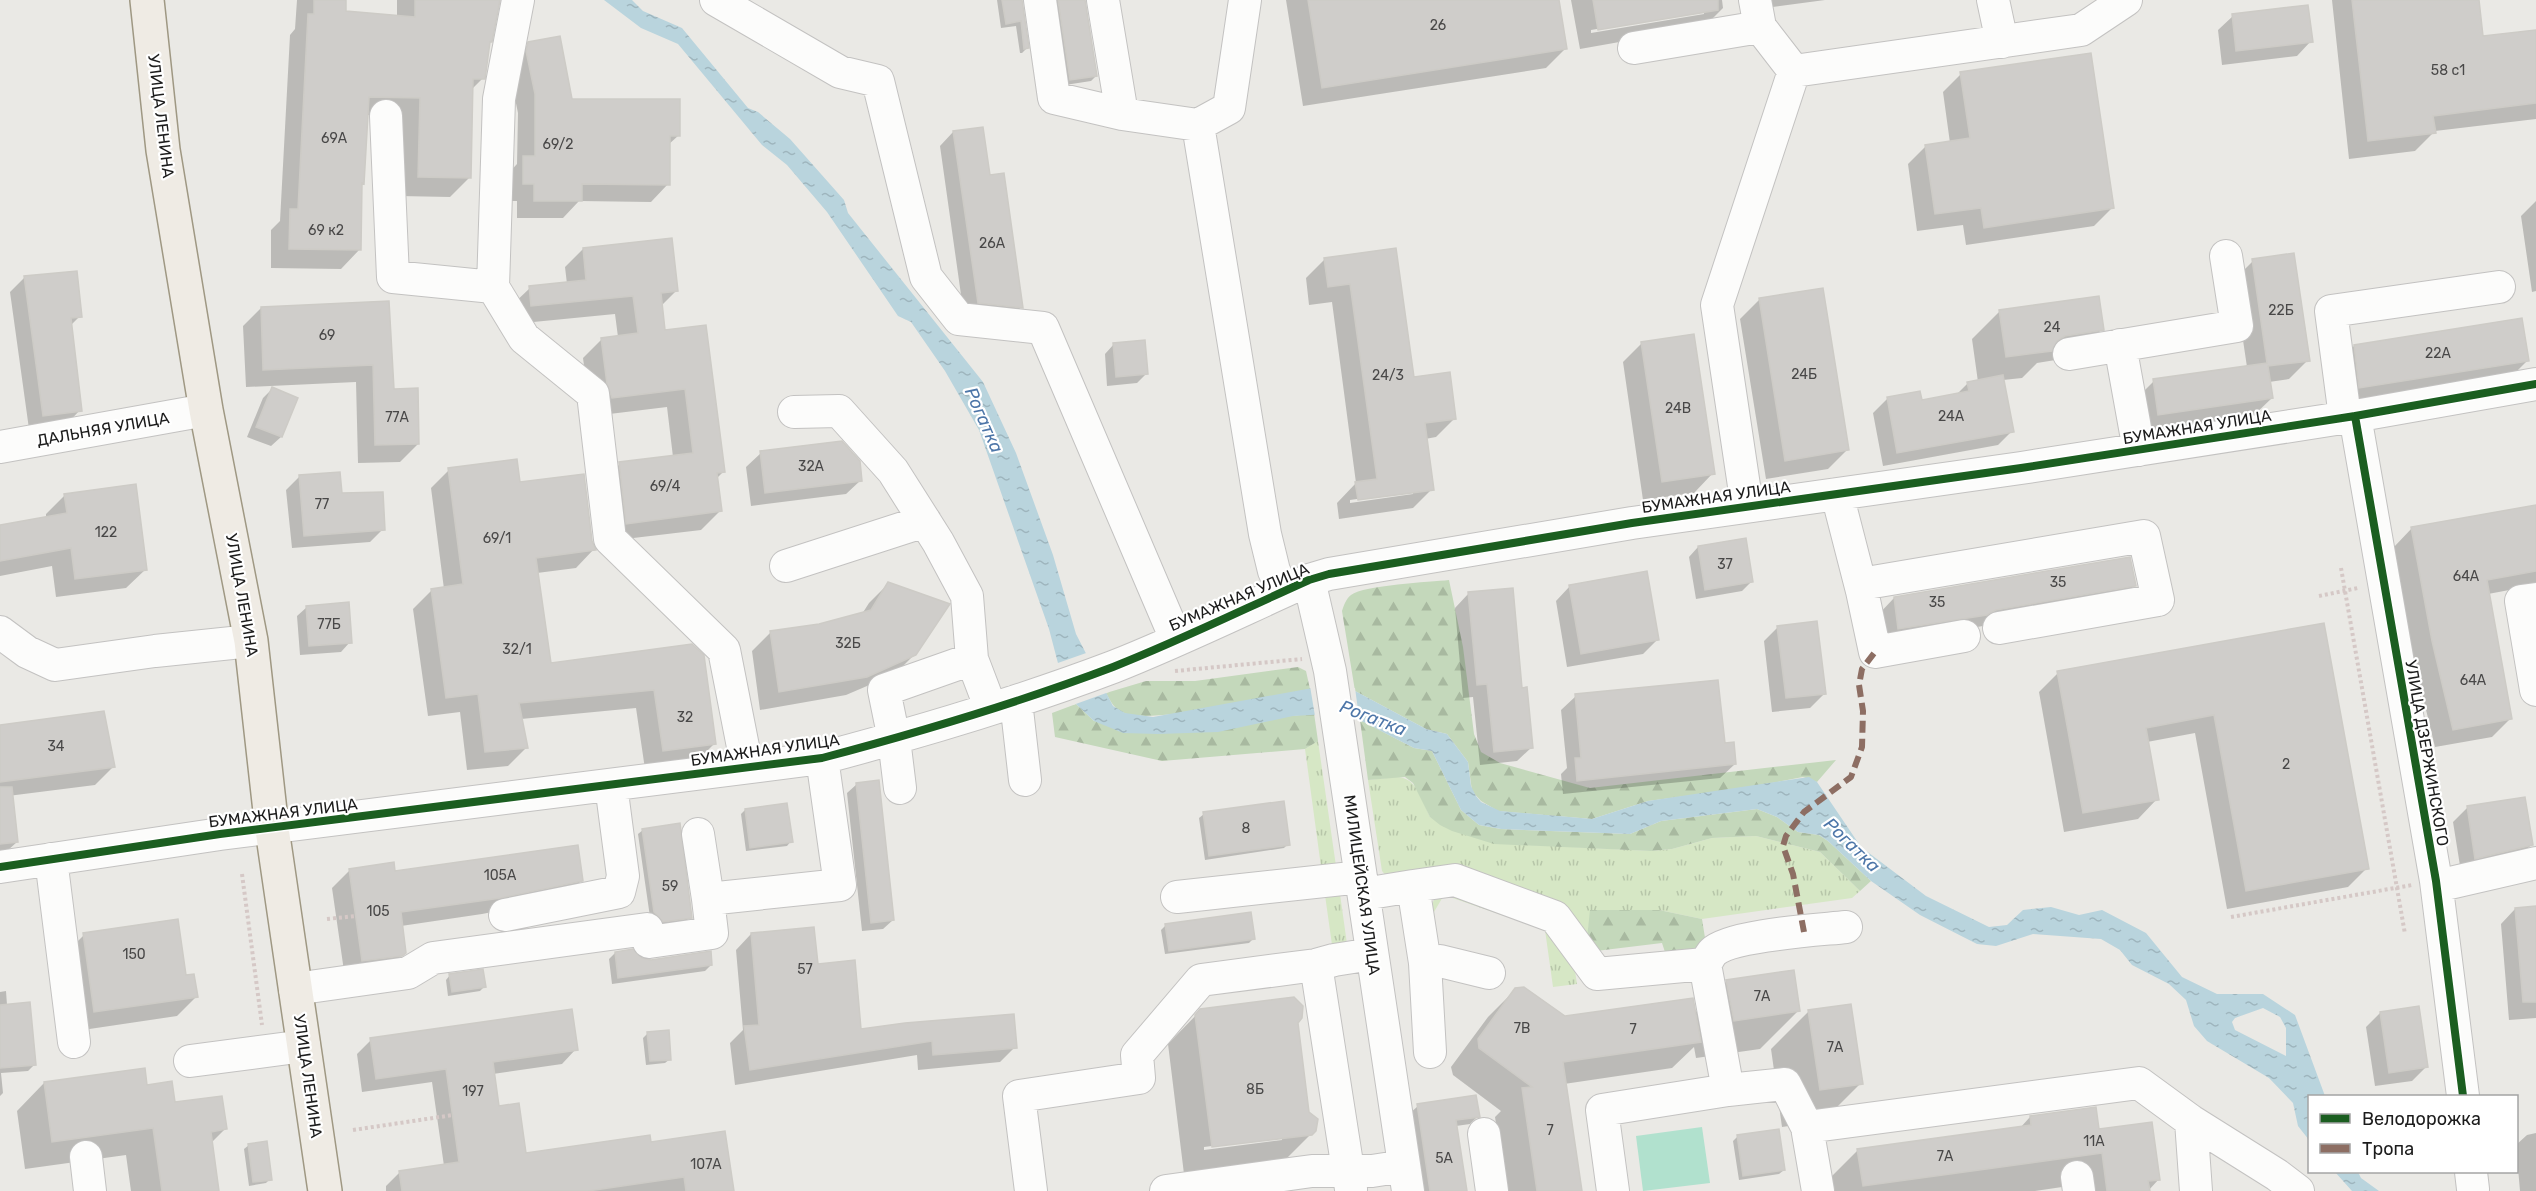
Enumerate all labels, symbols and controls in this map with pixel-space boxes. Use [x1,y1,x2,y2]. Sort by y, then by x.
house number: 26 [1430,17,1446,34]
street label: УЛИЦА ЛЕНИНА [144,53,178,179]
house number: 58 с1 [2431,62,2465,79]
house number: 69А [321,130,348,147]
house number: 69/2 [543,136,573,153]
house number: 69 к2 [308,222,344,239]
house number: 26А [979,235,1006,252]
house number: 22Б [2268,302,2294,319]
house number: 24 [2044,319,2061,336]
house number: 69 [319,327,335,344]
house number: 22А [2425,345,2452,362]
house number: 24Б [1791,366,1817,383]
house number: 24/3 [1372,367,1404,384]
water label: Рогатка [960,384,1008,457]
house number: 24В [1665,400,1691,417]
street label: БУМАЖНАЯ УЛИЦА [2121,406,2273,448]
street label: ДАЛЬНЯЯ УЛИЦА [35,408,171,450]
house number: 24А [1938,408,1965,425]
house number: 77А [385,409,409,426]
house number: 32А [798,458,825,475]
street label: БУМАЖНАЯ УЛИЦА [1640,477,1792,517]
house number: 69/4 [650,478,681,495]
house number: 77 [315,496,329,513]
house number: 122 [95,524,117,541]
house number: 69/1 [483,530,511,547]
street label: УЛИЦА ЛЕНИНА [222,532,262,658]
house number: 37 [1717,556,1733,573]
street label: БУМАЖНАЯ УЛИЦА [1166,559,1312,635]
house number: 64А [2453,568,2480,585]
house number: 35 [2050,574,2066,591]
house number: 35 [1929,594,1945,611]
house number: 77Б [317,616,341,633]
house number: 32Б [835,635,861,652]
house number: 32/1 [502,641,532,658]
street label: УЛИЦА ДЗЕРЖИНСКОГО [2401,658,2453,848]
house number: 64А [2460,672,2487,689]
water label: Рогатка [1337,695,1410,741]
house number: 32 [677,709,693,726]
street label: БУМАЖНАЯ УЛИЦА [689,730,841,770]
house number: 34 [47,738,65,755]
house number: 2 [2282,756,2290,773]
street label: БУМАЖНАЯ УЛИЦА [207,794,359,832]
street label: МИЛИЦЕЙСКАЯ УЛИЦА [1340,794,1384,977]
water label: Рогатка [1819,813,1885,877]
house number: 8 [1242,820,1251,837]
house number: 105А [484,867,517,884]
house number: 59 [662,878,678,895]
house number: 105 [366,903,390,920]
house number: 150 [122,946,146,963]
house number: 57 [797,961,813,978]
house number: 7А [1754,988,1771,1005]
street label: УЛИЦА ЛЕНИНА [290,1013,326,1139]
house number: 7В [1514,1020,1530,1037]
house number: 7 [1629,1021,1637,1038]
house number: 7А [1827,1039,1844,1056]
house number: 8Б [1246,1081,1264,1098]
house number: 197 [462,1083,484,1100]
legend [2308,1095,2518,1173]
text: Велодорожка [2362,1108,2481,1130]
house number: 7 [1546,1122,1554,1139]
house number: 11А [2083,1133,2105,1150]
text: Тропа [2362,1138,2414,1160]
house number: 7А [1937,1148,1954,1165]
house number: 5А [1435,1150,1453,1167]
house number: 107А [690,1156,722,1173]

